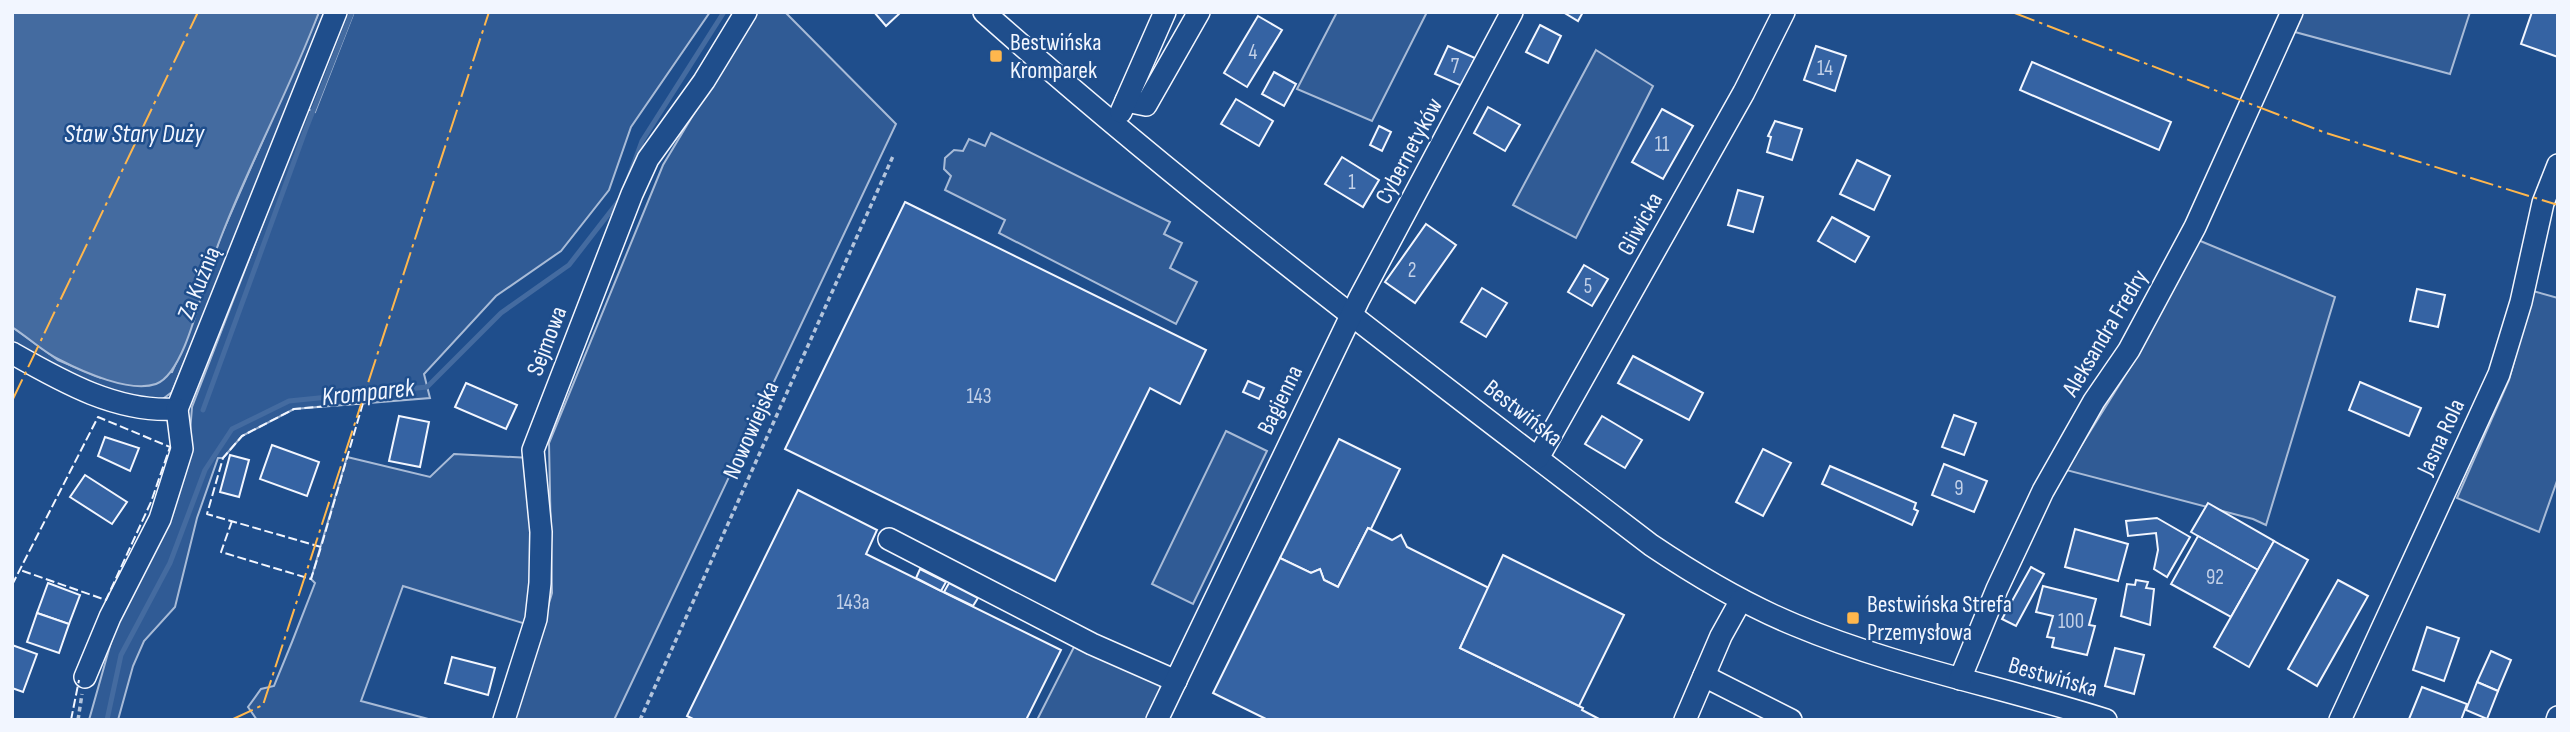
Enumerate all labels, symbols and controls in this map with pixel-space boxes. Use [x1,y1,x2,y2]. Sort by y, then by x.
place label: Bestwińska Kromparek [1010,28,1102,85]
house number: 4 [1249,40,1258,65]
marker: Bestwińska Kromparek [988,48,1004,64]
house number: 7 [1451,54,1460,79]
house number: 14 [1817,56,1833,81]
street label: Cybernetyków [1369,93,1449,209]
water label: Staw Stary Duży [64,119,205,150]
house number: 11 [1655,132,1670,157]
house number: 1 [1348,170,1356,195]
street label: Gliwicka [1611,187,1669,261]
street label: Za Kuźnią [171,242,227,324]
house number: 2 [1408,258,1416,283]
street label: Aleksandra Fredry [2055,264,2154,402]
house number: 5 [1584,274,1592,299]
street label: Sejmowa [521,302,573,380]
street label: Bagienna [1251,361,1309,439]
water label: Kromparek [320,373,417,413]
street label: Bestwińska [1478,373,1568,453]
street label: Nowowiejska [717,376,785,484]
house number: 143 [966,384,992,409]
street label: Jasna Rola [2410,394,2471,481]
house number: 9 [1954,476,1964,501]
house number: 92 [2206,565,2224,590]
house number: 143a [836,590,870,615]
place label: Bestwińska Strefa Przemysłowa [1867,590,2012,647]
house number: 100 [2058,609,2084,634]
marker: Bestwińska Strefa Przemysłowa [1845,610,1861,626]
street label: Bestwińska [2005,650,2101,704]

